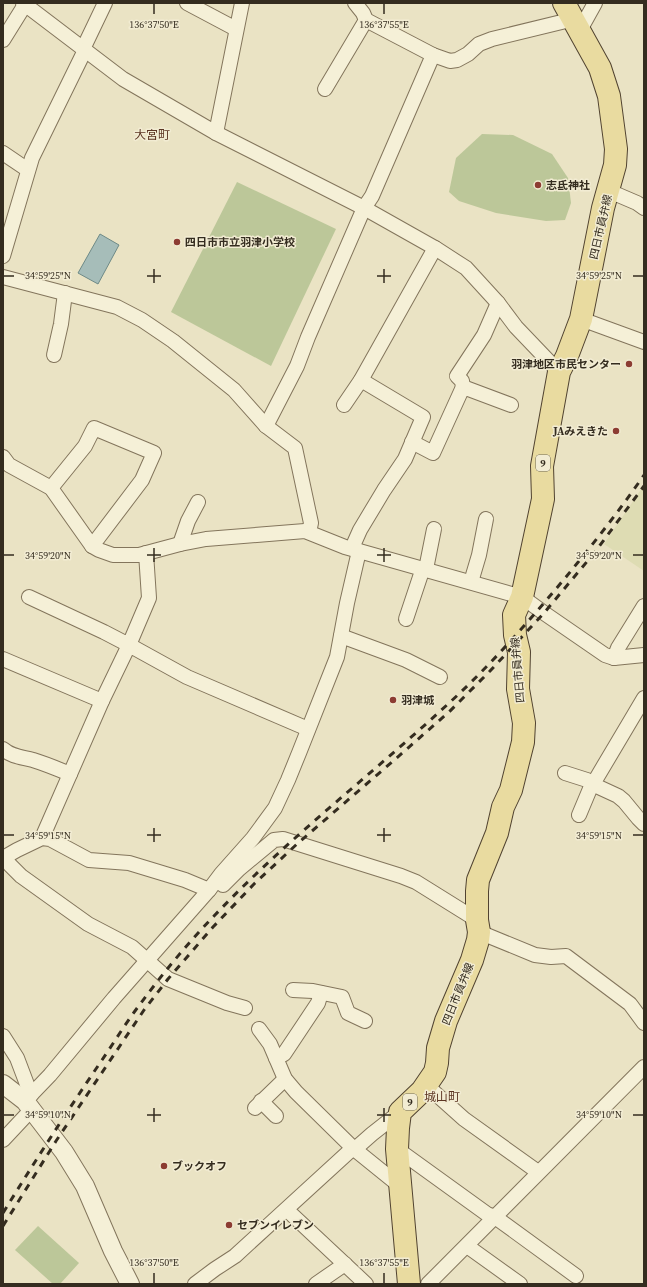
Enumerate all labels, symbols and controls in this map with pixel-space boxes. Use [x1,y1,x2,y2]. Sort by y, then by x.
text: 136°37'50"E [129,18,179,31]
text: 136°37'55"E [359,18,409,31]
district label: 大宮町 [134,127,170,143]
place label: 志氐神社 [546,178,590,193]
marker: 志氐神社 [533,180,543,190]
street label: 四日市員弁線 [586,193,616,261]
place label: 四日市市立羽津小学校 [185,235,295,250]
marker: 四日市市立羽津小学校 [172,237,182,247]
text: 34°59'25"N [25,269,71,282]
text: 34°59'25"N [576,269,622,282]
place label: 羽津地区市民センター [511,357,621,372]
marker: 羽津地区市民センター [624,359,634,369]
place label: JAみえきた [552,424,608,439]
marker: JAみえきた [611,426,621,436]
road number: 9 [536,455,550,471]
text: 34°59'20"N [25,549,71,562]
text: 34°59'20"N [576,549,622,562]
street label: 四日市員弁線 [508,636,528,704]
place label: 羽津城 [401,693,435,708]
marker: 羽津城 [388,695,398,705]
text: 34°59'15"N [25,829,71,842]
text: 34°59'15"N [576,829,622,842]
street label: 四日市員弁線 [439,961,477,1027]
district label: 城山町 [424,1089,460,1105]
road number: 9 [403,1094,417,1110]
text: 34°59'10"N [25,1108,71,1121]
text: 34°59'10"N [576,1108,622,1121]
place label: ブックオフ [172,1159,227,1174]
marker: ブックオフ [159,1161,169,1171]
place label: セブンイレブン [237,1218,314,1233]
marker: セブンイレブン [224,1220,234,1230]
text: 136°37'50"E [129,1256,179,1269]
text: 136°37'55"E [359,1256,409,1269]

